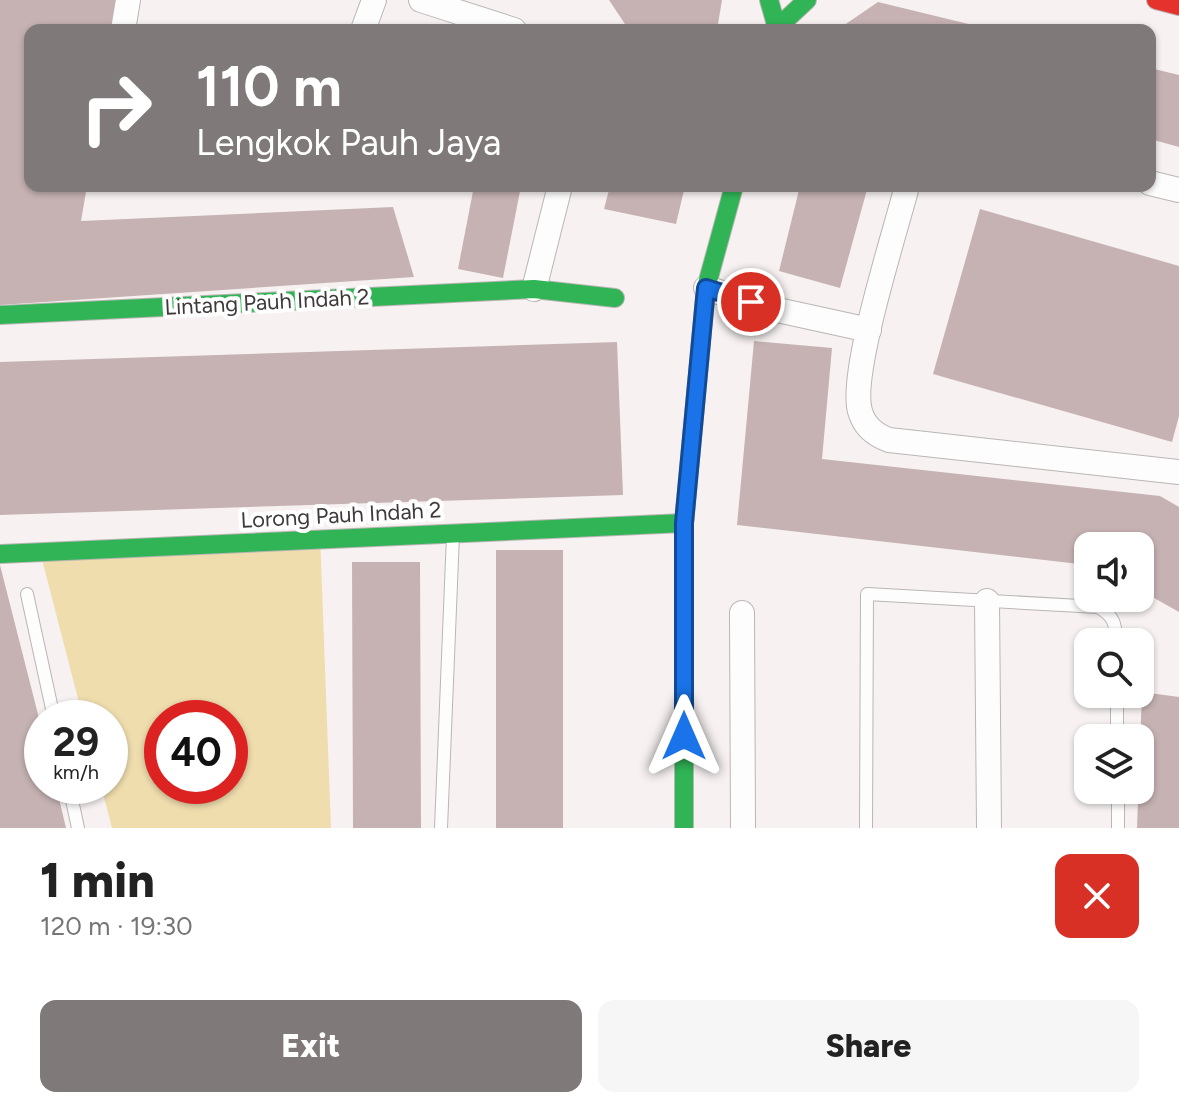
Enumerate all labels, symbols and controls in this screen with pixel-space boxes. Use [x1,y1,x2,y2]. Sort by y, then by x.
text: 110 m [196,53,342,120]
icon: right [64,56,168,160]
text: Lengkok Pauh Jaya [196,121,501,164]
pin [717,268,785,336]
icon: arrive [729,280,773,324]
street label: Lintang Pauh Indah 2 [164,283,370,321]
street label: Lorong Pauh Indah 2 [240,496,442,534]
map controls [1074,532,1154,804]
button: sound [1074,532,1154,612]
button: search [1074,628,1154,708]
position arrow [642,694,726,778]
speed limit sign: 40 [144,700,248,804]
text: 29 [53,718,99,766]
button: layers [1074,724,1154,804]
text: km/h [53,760,99,784]
text: 1 min [40,851,155,909]
button: close [1055,854,1139,938]
text: 120 m · 19:30 [40,910,193,942]
button: Exit [40,1000,582,1092]
button: Share [598,1000,1139,1092]

